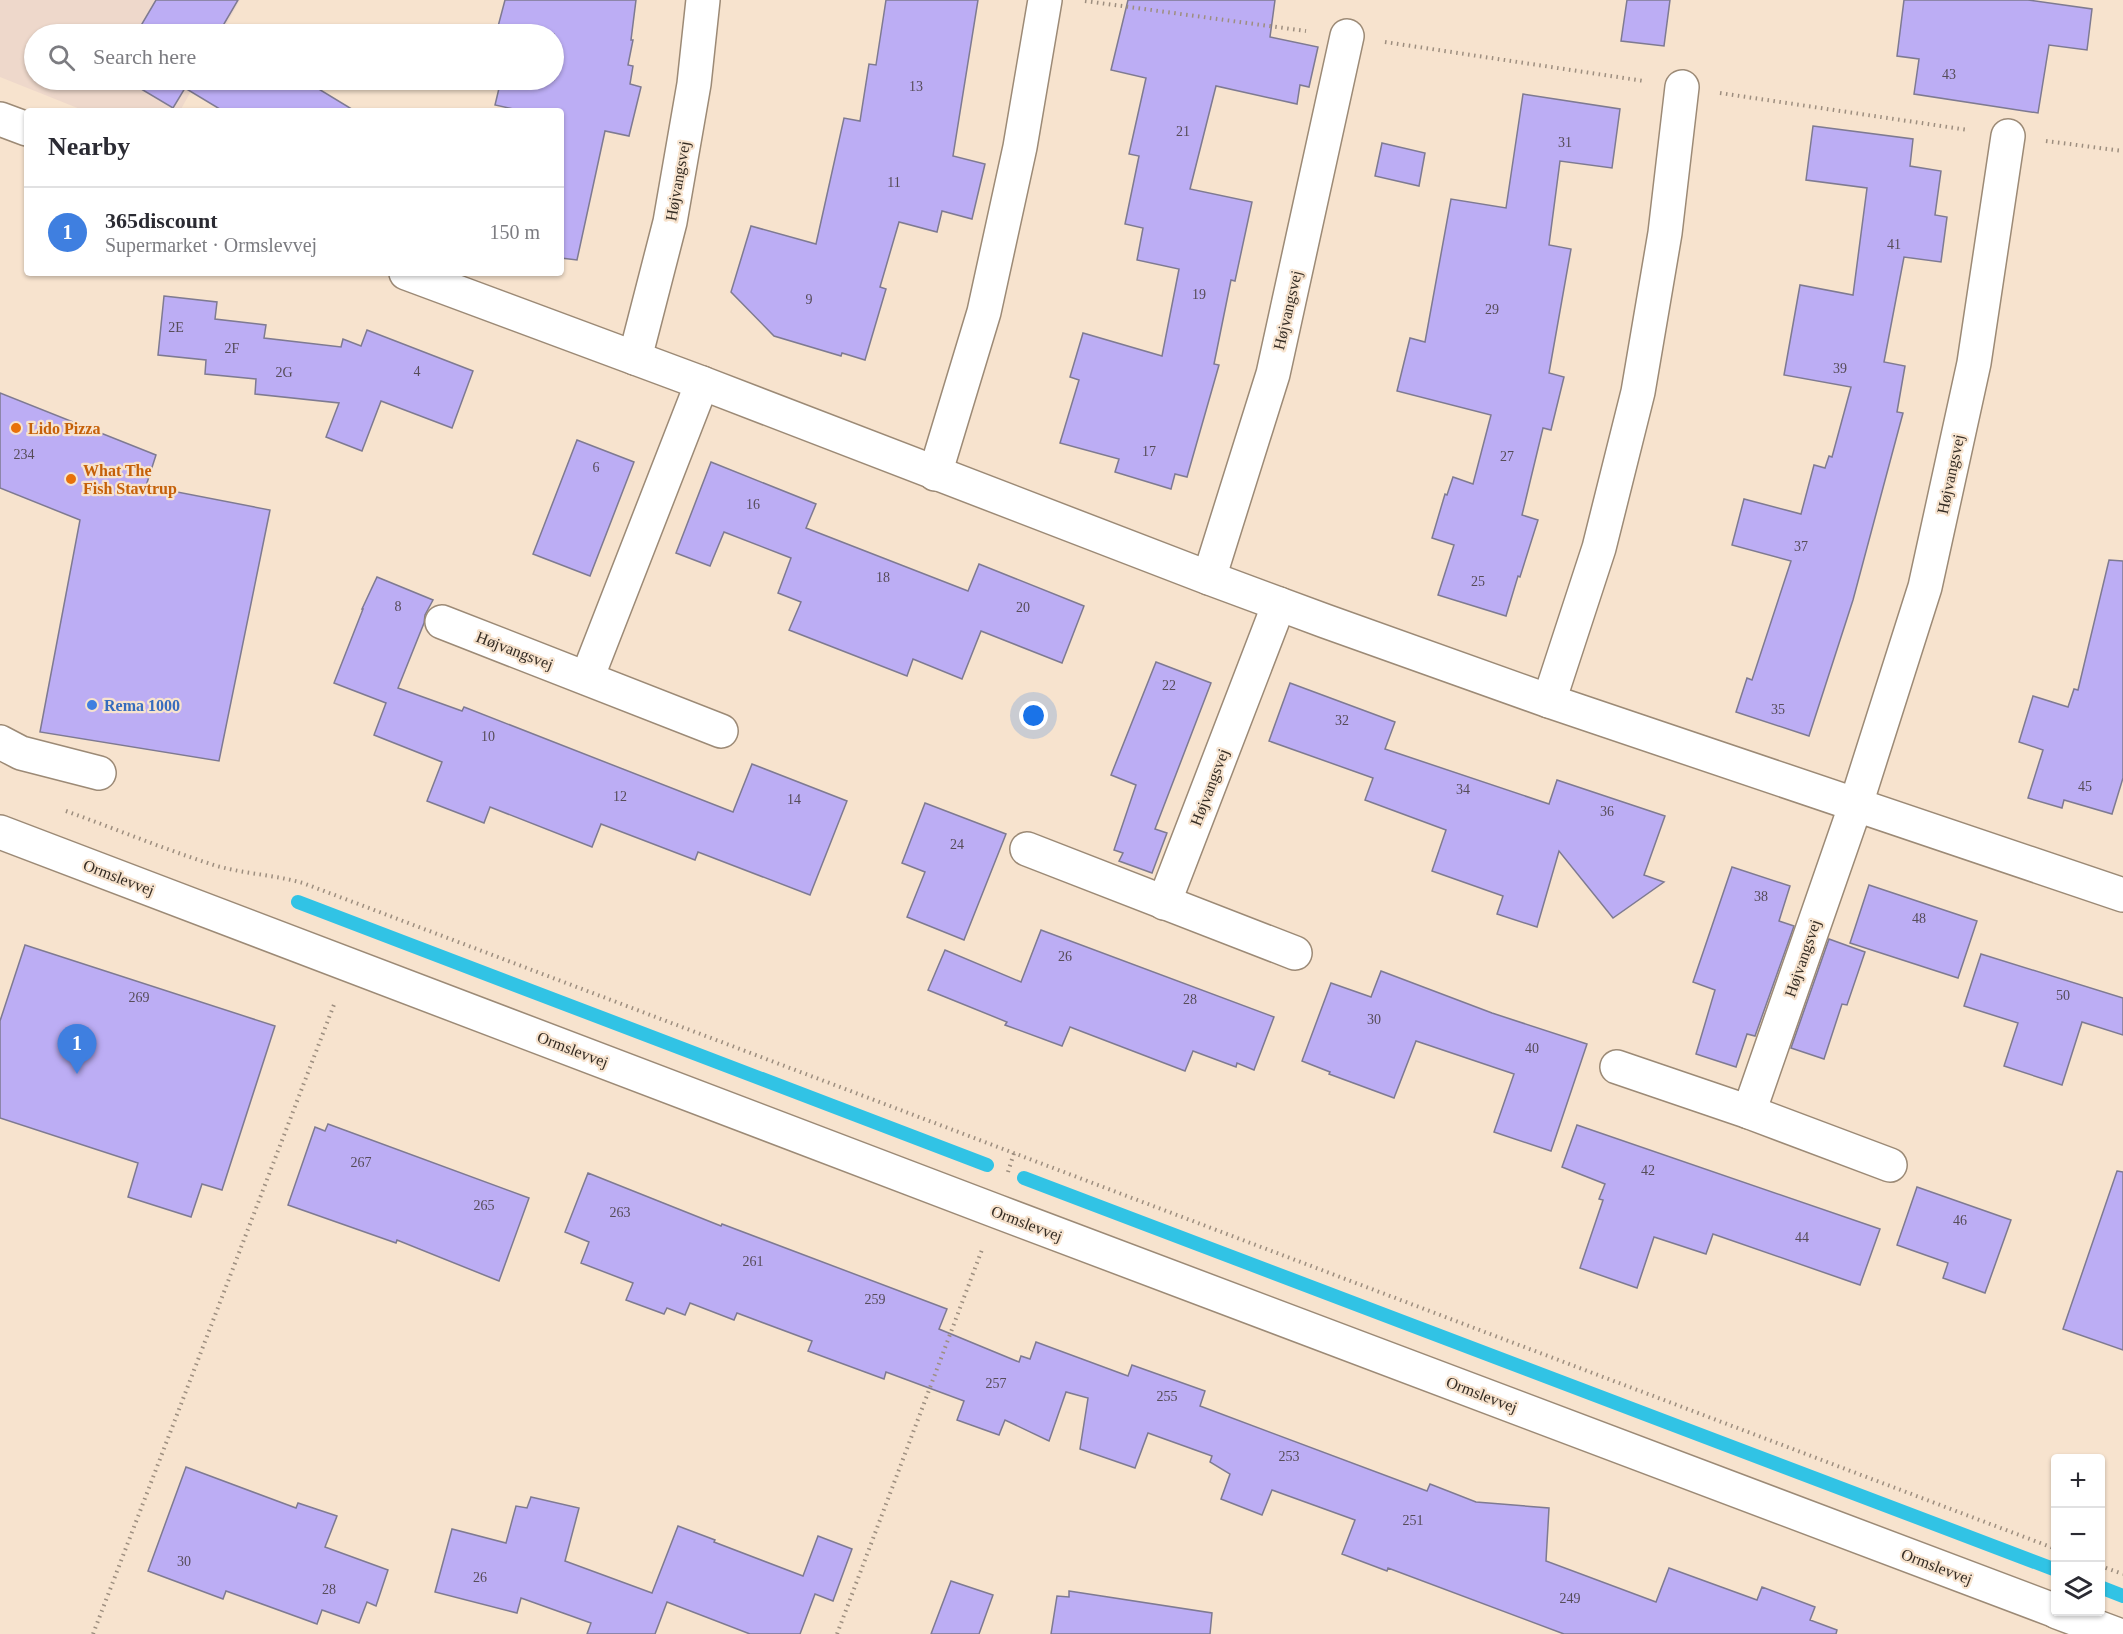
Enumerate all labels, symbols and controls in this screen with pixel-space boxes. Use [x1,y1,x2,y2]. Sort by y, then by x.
search box [24,24,564,90]
icon: search [45,41,78,74]
text: Search here [93,44,196,69]
house number: 43 [1942,67,1956,82]
house number: 13 [909,79,923,94]
house number: 21 [1176,124,1190,139]
text: Nearby [48,132,130,161]
house number: 31 [1558,135,1572,150]
street label: Højvangsvej [662,140,694,223]
house number: 11 [887,175,901,190]
text: 365discount [105,208,217,233]
text: 1 [63,221,73,243]
text: 150 m [489,221,540,243]
text: Supermarket · Ormslevvej [105,234,317,256]
house number: 41 [1887,237,1901,252]
street label: Højvangsvej [1270,269,1306,352]
house number: 19 [1192,287,1206,302]
house number: 9 [806,292,813,307]
house number: 29 [1485,302,1499,317]
house number: 2E [168,320,184,335]
house number: 2F [225,341,240,356]
house number: 39 [1833,361,1847,376]
house number: 4 [414,364,421,379]
house number: 2G [275,365,293,380]
place label: Lido Pizza [28,420,100,437]
marker: Lido Pizza [9,421,23,435]
street label: Højvangsvej [1934,433,1968,516]
house number: 17 [1142,444,1156,459]
house number: 234 [14,447,35,462]
house number: 27 [1500,449,1514,464]
house number: 6 [593,460,600,475]
place label: What The Fish Stavtrup [83,462,177,498]
marker: What The Fish Stavtrup [64,472,78,486]
house number: 16 [746,497,760,512]
house number: 37 [1794,539,1808,554]
house number: 18 [876,570,890,585]
house number: 25 [1471,574,1485,589]
house number: 8 [395,599,402,614]
house number: 20 [1016,600,1030,615]
street label: Højvangsvej [474,628,556,674]
house number: 22 [1162,678,1176,693]
place label: Rema 1000 [104,697,180,714]
marker: Rema 1000 [85,698,99,712]
your location [1019,701,1048,730]
house number: 35 [1771,702,1785,717]
house number: 32 [1335,713,1349,728]
house number: 10 [481,729,495,744]
street label: Højvangsvej [1187,746,1233,828]
house number: 45 [2078,779,2092,794]
house number: 34 [1456,782,1470,797]
house number: 12 [613,789,627,804]
house number: 14 [787,792,801,807]
house number: 36 [1600,804,1614,819]
house number: 24 [950,837,964,852]
street label: Ormslevvej [81,856,157,900]
house number: 38 [1754,889,1768,904]
house number: 48 [1912,911,1926,926]
street label: Højvangsvej [1781,917,1825,999]
house number: 26 [1058,949,1072,964]
house number: 50 [2056,988,2070,1003]
house number: 269 [129,990,150,1005]
house number: 28 [1183,992,1197,1007]
house number: 30 [1367,1012,1381,1027]
pin: 1 [58,1024,97,1074]
street label: Ormslevvej [535,1028,611,1072]
house number: 40 [1525,1041,1539,1056]
house number: 267 [351,1155,372,1170]
house number: 42 [1641,1163,1655,1178]
house number: 265 [474,1198,495,1213]
street label: Ormslevvej [989,1202,1065,1246]
house number: 263 [610,1205,631,1220]
house number: 46 [1953,1213,1967,1228]
house number: 44 [1795,1230,1809,1245]
house number: 261 [743,1254,764,1269]
house number: 259 [865,1292,886,1307]
street label: Ormslevvej [1444,1373,1520,1417]
house number: 257 [986,1376,1007,1391]
house number: 255 [1157,1389,1178,1404]
house number: 253 [1279,1449,1300,1464]
map controls [2051,1454,2105,1616]
button: + [2051,1454,2105,1508]
button: − [2051,1508,2105,1562]
house number: 251 [1403,1513,1424,1528]
street label: Ormslevvej [1899,1545,1975,1589]
house number: 30 [177,1554,191,1569]
button: layers [2051,1562,2105,1616]
house number: 26 [473,1570,487,1585]
house number: 28 [322,1582,336,1597]
house number: 249 [1560,1591,1581,1606]

